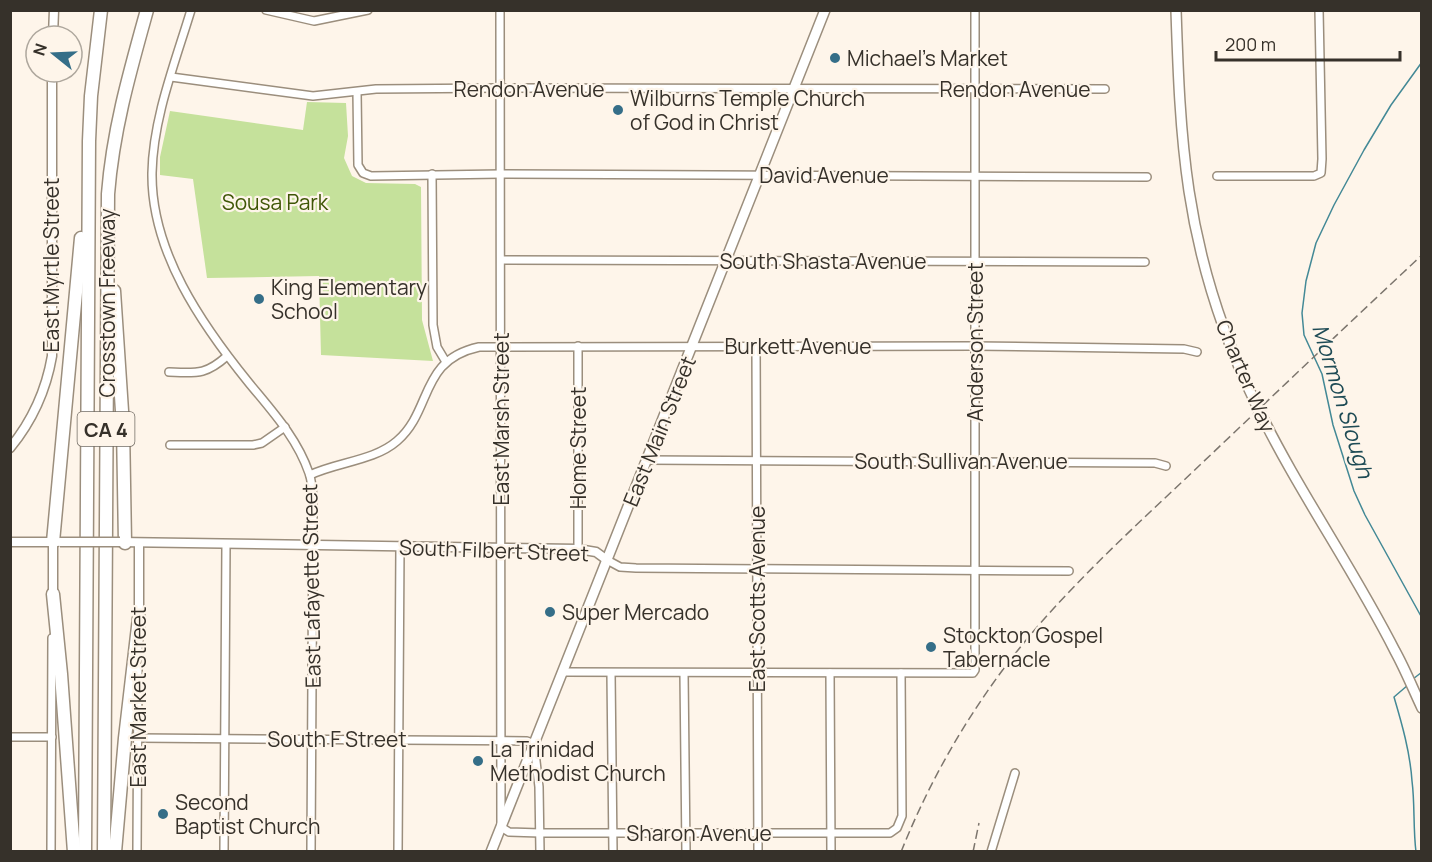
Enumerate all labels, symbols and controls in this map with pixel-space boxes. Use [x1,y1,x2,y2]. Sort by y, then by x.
north arrow [24,24,84,84]
scale bar [1216,24,1400,62]
text: 200 m [1225,32,1276,56]
text: N [27,40,52,58]
place label: Michael's Market [847,44,1008,72]
marker: Michael's Market [828,51,842,65]
street label: Rendon Avenue [453,75,605,103]
street label: Rendon Avenue [939,75,1091,103]
place label: Wilburns Temple Church of God in Christ [630,84,865,136]
marker: Wilburns Temple Church of God in Christ [611,103,625,117]
street label: David Avenue [759,161,889,189]
street label: East Myrtle Street [37,177,65,353]
park label: Sousa Park [222,188,329,216]
street label: Crosstown Freeway [93,208,121,398]
street label: South Shasta Avenue [719,247,927,275]
street label: Anderson Street [961,262,989,422]
place label: King Elementary School [271,273,427,325]
marker: King Elementary School [252,292,266,306]
street label: Charter Way [1210,315,1282,437]
water label: Mormon Slough [1305,320,1381,482]
street label: East Marsh Street [487,332,515,506]
street label: Burkett Avenue [724,332,872,360]
street label: East Main Street [616,352,702,510]
street label: Home Street [564,387,592,509]
road number: CA 4 [78,412,134,446]
street label: South Sullivan Avenue [854,447,1068,475]
street label: East Lafayette Street [295,484,327,688]
street label: East Scotts Avenue [743,506,771,692]
street label: South Filbert Street [399,533,589,567]
place label: Super Mercado [562,598,709,626]
marker: Super Mercado [543,605,557,619]
street label: East Market Street [124,607,152,787]
place label: Stockton Gospel Tabernacle [943,621,1103,673]
marker: Stockton Gospel Tabernacle [924,640,938,654]
street label: South F Street [267,725,407,753]
place label: La Trinidad Methodist Church [490,735,666,787]
marker: La Trinidad Methodist Church [471,754,485,768]
place label: Second Baptist Church [175,788,320,840]
marker: Second Baptist Church [156,807,170,821]
street label: Sharon Avenue [626,819,772,847]

